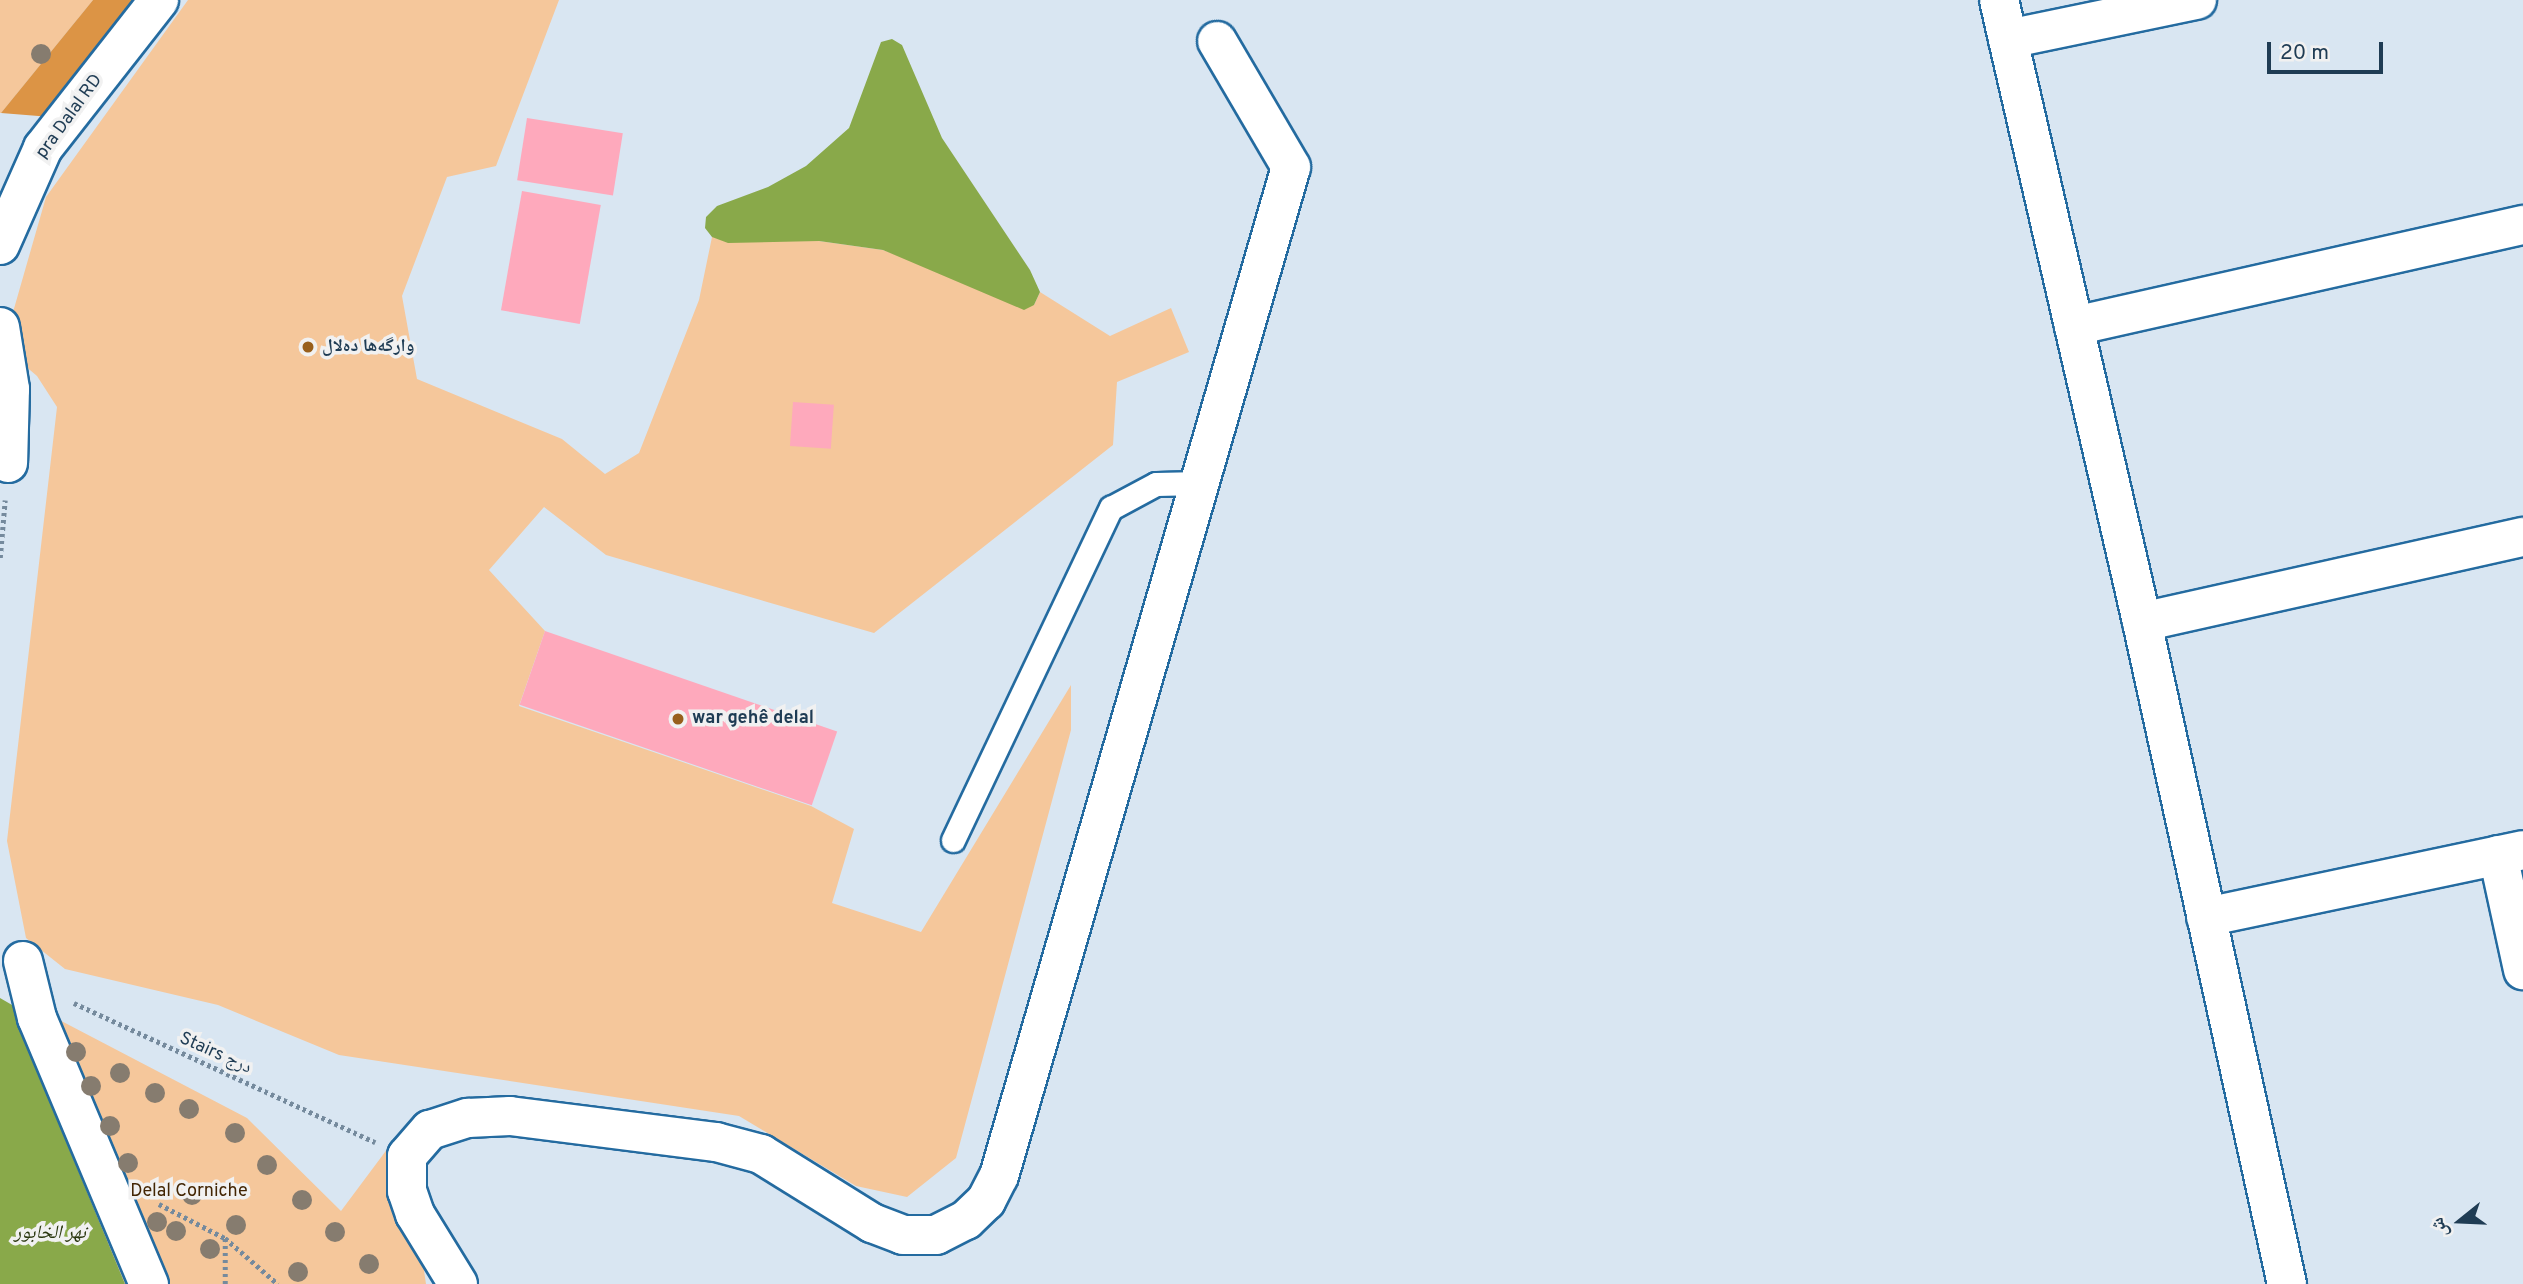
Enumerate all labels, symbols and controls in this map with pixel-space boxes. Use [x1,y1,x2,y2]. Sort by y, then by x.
scale bar [2271,28,2386,72]
text: 20 m [2280,40,2329,67]
street label: pra Dalal RD [32,71,108,163]
place label: وارگەها دەلال [322,336,415,358]
marker: وارگەها دەلال [300,339,316,355]
place label: war gehê delal [692,708,814,730]
marker: war gehê delal [670,711,686,727]
street label: Stairs درج [176,1029,254,1079]
park label: Delal Corniche [130,1181,248,1203]
north arrow [2425,1186,2495,1256]
text: ش [2426,1214,2455,1241]
water label: نهر الخابور [14,1223,86,1245]

